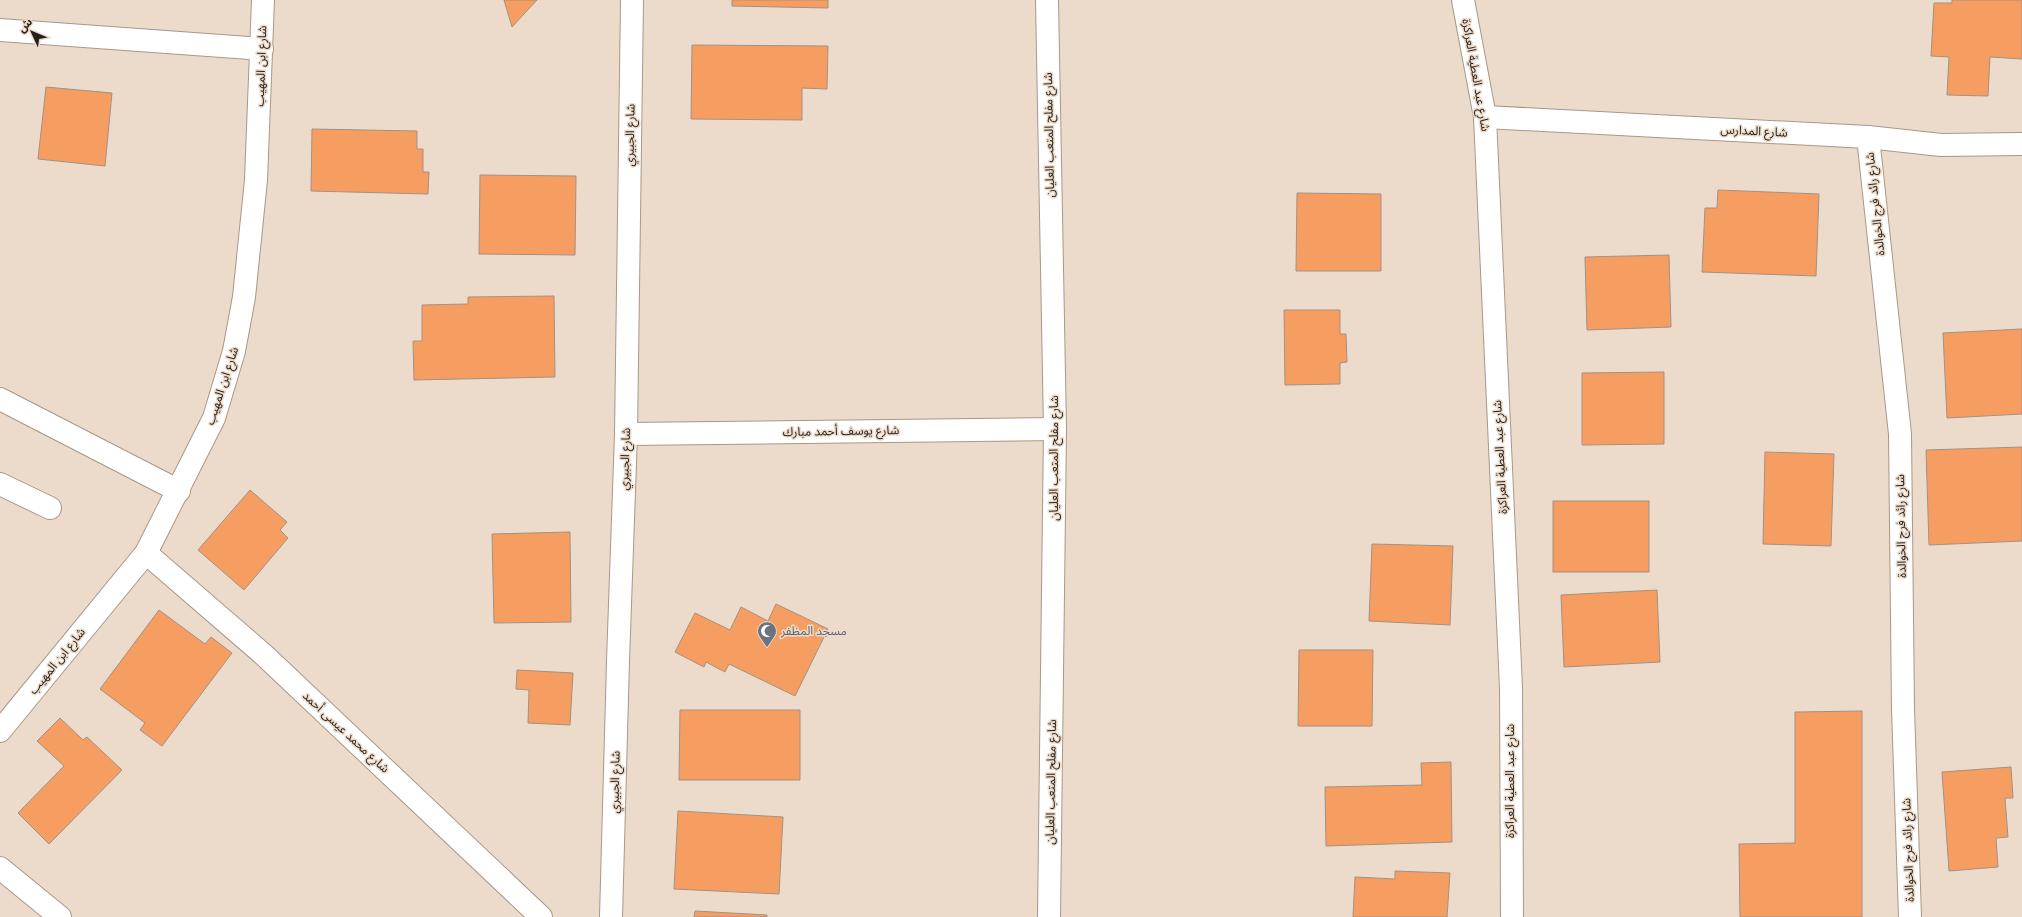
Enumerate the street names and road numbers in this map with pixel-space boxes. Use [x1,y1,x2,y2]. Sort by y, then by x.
street label: شارع عبد العطية العراكزة [1457,17,1495,133]
street label: شارع ابن المهيب [251,25,271,107]
street label: شارع مفلح المتعب العليان [1039,72,1059,198]
street label: شارع الجبيري [620,104,640,167]
street label: شارع المدارس [1720,120,1788,142]
street label: شارع رائد فرج الخوالدة [1861,151,1889,257]
street label: شارع ابن المهيب [201,345,243,427]
street label: شارع مفلح المتعب العليان [1045,395,1063,521]
street label: شارع عبد العطية العراكزة [1488,399,1512,515]
street label: شارع يوسف أحمد مبارك [783,421,899,441]
street label: شارع الجبيري [615,427,636,491]
street label: شارع رائد فرج الخوالدة [1891,474,1911,578]
street label: شارع ابن المهيب [24,624,90,698]
street label: شارع محمد عيسى أحمد [299,687,393,777]
street label: شارع مفلح المتعب العليان [1041,719,1061,845]
street label: شارع عبد العطية العراكزة [1501,724,1519,838]
street label: شارع الجبيري [605,751,625,814]
street label: شارع رائد فرج الخوالدة [1897,798,1919,902]

